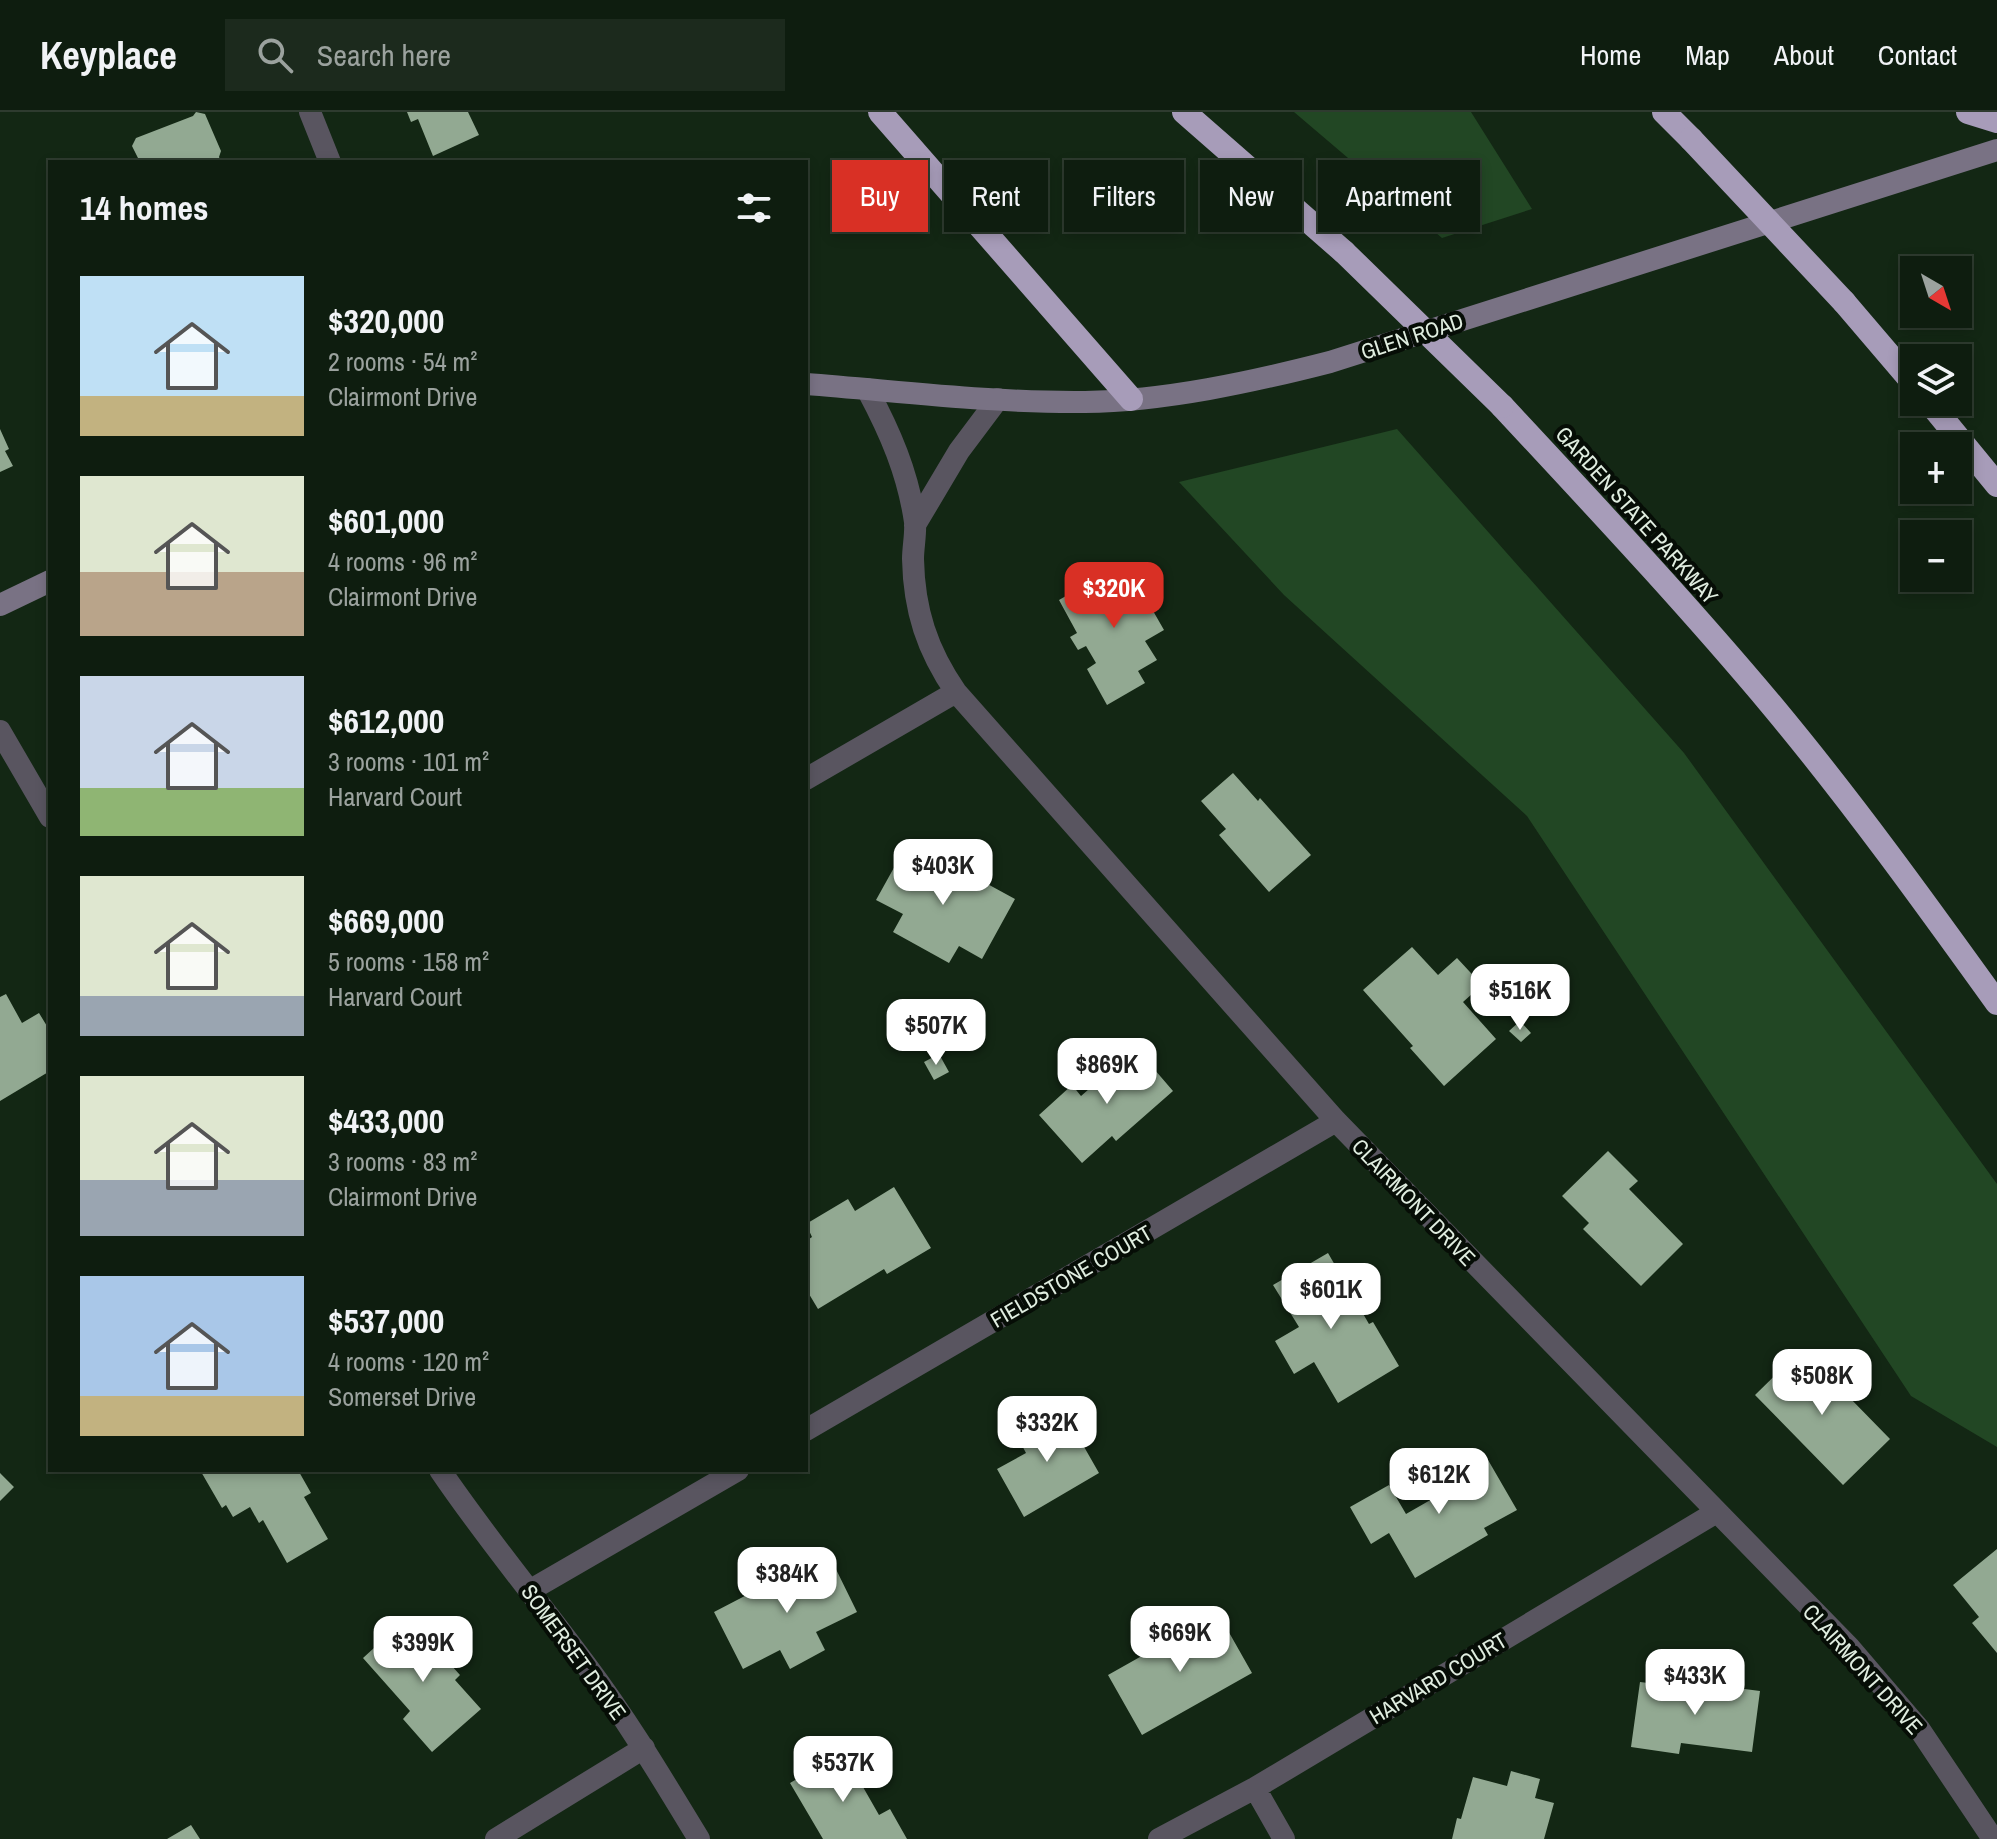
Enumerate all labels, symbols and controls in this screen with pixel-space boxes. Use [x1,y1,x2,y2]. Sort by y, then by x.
search box [225,19,785,91]
text: Keyplace [40,30,177,81]
icon: search [253,33,297,77]
text: Search here [317,35,451,75]
text: Home [1580,36,1641,74]
text: Map [1685,36,1730,74]
text: About [1774,36,1834,74]
text: Contact [1878,36,1957,74]
chip: Buy [832,160,928,232]
chip: Rent [944,160,1048,232]
chip: Filters [1064,160,1184,232]
chip: New [1200,160,1302,232]
chip: Apartment [1318,160,1480,232]
text: 14 homes [80,185,209,231]
icon: filters [732,186,776,230]
north arrow [1900,256,1972,328]
map controls [1900,256,1972,592]
text: $320,000 [328,298,444,344]
street label: GLEN ROAD [1357,305,1467,367]
icon: home [144,308,240,404]
text: 2 rooms · 54 m² [328,344,477,379]
button: layers [1900,344,1972,416]
text: Clairmont Drive [328,379,477,414]
street label: GARDEN STATE PARKWAY [1549,420,1725,610]
button: + [1900,432,1972,504]
text: $601,000 [328,498,444,544]
icon: home [144,508,240,604]
button: − [1900,520,1972,592]
text: 4 rooms · 96 m² [328,544,477,579]
pin: $320K [1058,562,1170,630]
text: $320K [1083,570,1145,605]
text: Clairmont Drive [328,579,477,614]
text: $612,000 [328,698,444,744]
icon: home [144,708,240,804]
text: 3 rooms · 101 m² [328,744,489,779]
text: Harvard Court [328,779,462,814]
pin: $403K [887,839,999,907]
text: $403K [912,847,974,882]
text: $669,000 [328,898,444,944]
icon: home [144,908,240,1004]
text: 5 rooms · 158 m² [328,944,489,979]
pin: $516K [1464,964,1576,1032]
text: $516K [1489,972,1551,1007]
text: Harvard Court [328,979,462,1014]
pin: $507K [880,999,992,1067]
text: $507K [905,1007,967,1042]
pin: $869K [1051,1038,1163,1106]
text: $869K [1076,1046,1138,1081]
text: $433,000 [328,1098,444,1144]
icon: home [144,1108,240,1204]
street label: CLAIRMONT DRIVE [1346,1132,1482,1272]
text: 3 rooms · 83 m² [328,1144,477,1179]
text: Clairmont Drive [328,1179,477,1214]
street label: FIELDSTONE COURT [985,1218,1157,1334]
pin: $601K [1275,1263,1387,1331]
text: $601K [1300,1271,1362,1306]
text: $537,000 [328,1298,444,1344]
icon: home [144,1308,240,1404]
text: 4 rooms · 120 m² [328,1344,489,1379]
pin: $508K [1766,1349,1878,1417]
text: $508K [1791,1357,1853,1392]
text: Somerset Drive [328,1379,476,1414]
pin: $332K [991,1396,1103,1464]
text: $332K [1016,1404,1078,1439]
pin: $612K [1383,1448,1495,1516]
text: $612K [1408,1456,1470,1491]
pin: $384K [731,1547,843,1615]
text: $384K [756,1555,818,1590]
street label: SOMERSET DRIVE [515,1578,633,1726]
street label: CLAIRMONT DRIVE [1796,1597,1930,1741]
pin: $669K [1124,1606,1236,1674]
text: $669K [1149,1614,1211,1649]
pin: $399K [367,1616,479,1684]
text: $399K [392,1624,454,1659]
street label: HARVARD COURT [1364,1625,1512,1731]
pin: $433K [1639,1649,1751,1717]
text: $433K [1664,1657,1726,1692]
pin: $537K [787,1736,899,1804]
text: $537K [812,1744,874,1779]

